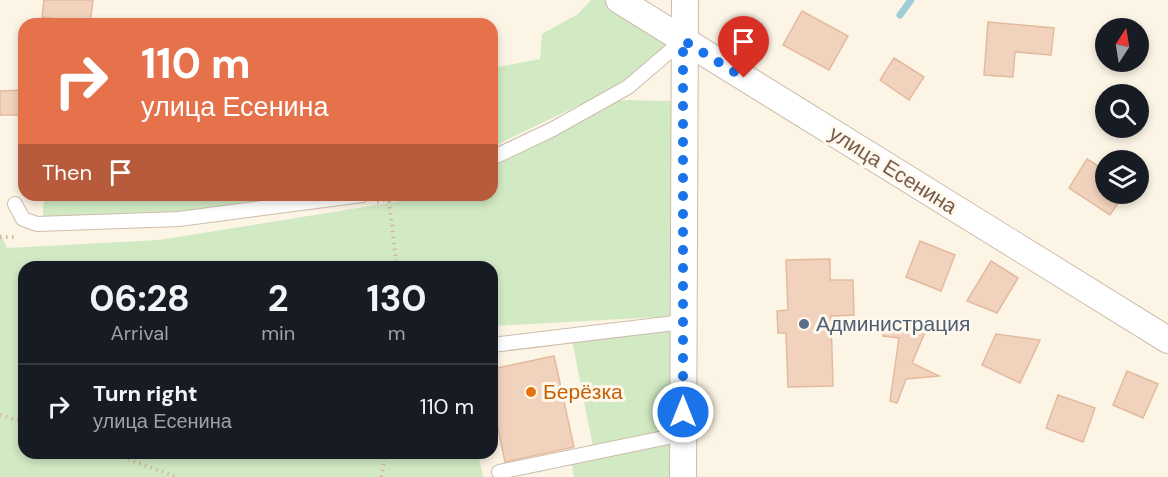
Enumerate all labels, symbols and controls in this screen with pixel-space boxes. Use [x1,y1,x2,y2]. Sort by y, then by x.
pin [718,16,769,78]
north arrow [1095,18,1149,72]
map controls [1095,18,1149,204]
icon: arrive [727,25,760,58]
text: 110 m [141,36,251,91]
icon: right [42,42,120,120]
button: search [1095,84,1149,138]
text: улица Есенина [141,89,329,124]
street label: улица Есенина [824,119,963,221]
button: layers [1095,150,1149,204]
icon: arrive [104,156,137,189]
text: Then [42,158,92,187]
text: 06:28 [89,275,190,322]
text: 2 [268,275,289,322]
text: 130 [367,275,427,322]
place label: Администрация [816,310,970,338]
marker: Администрация [797,317,811,331]
text: Arrival [110,320,169,346]
text: min [261,320,295,346]
text: m [388,320,406,346]
place label: Берёзка [543,378,623,406]
text: Turn right [93,379,198,408]
position arrow [651,380,715,444]
marker: Берёзка [524,385,538,399]
icon: right [42,390,75,423]
text: 110 m [420,392,474,421]
text: улица Есенина [93,408,232,434]

